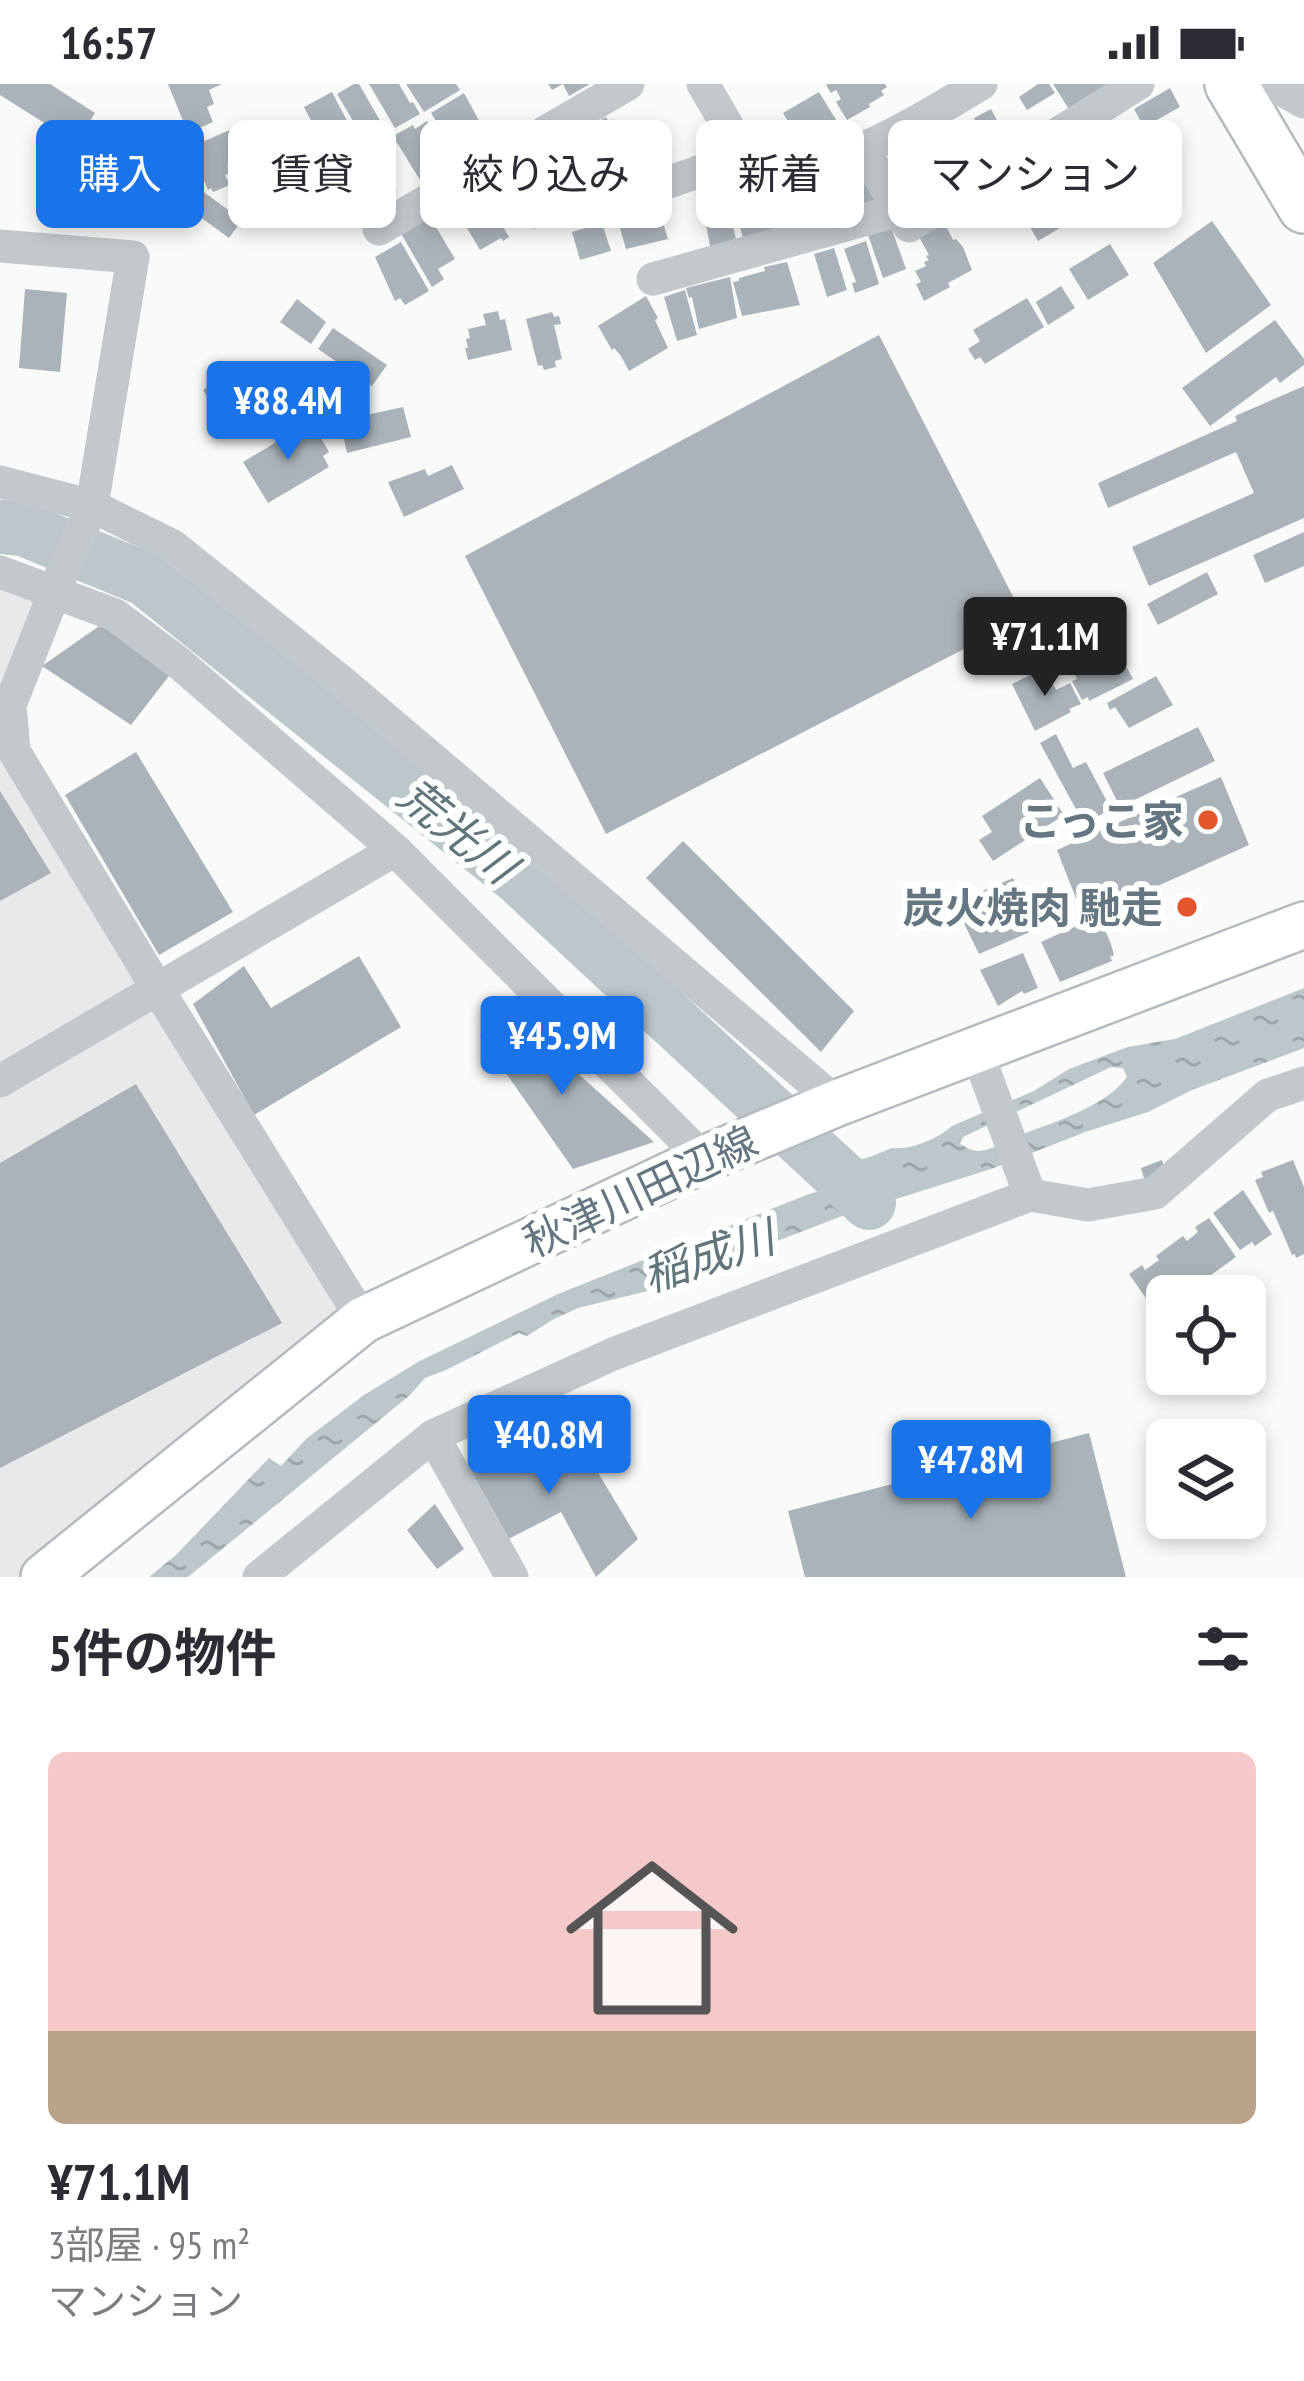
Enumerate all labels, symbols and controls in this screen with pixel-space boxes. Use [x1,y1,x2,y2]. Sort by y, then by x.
text: 16:57 [60,13,157,71]
chip: 購入 [36,120,204,228]
chip: 賃貸 [228,120,396,228]
chip: 絞り込み [420,120,672,228]
chip: 新着 [696,120,864,228]
chip: マンション [888,120,1182,228]
pin: ¥88.4M [190,361,386,463]
text: ¥88.4M [234,374,342,425]
pin: ¥71.1M [947,597,1143,699]
text: ¥71.1M [991,610,1099,661]
water label: 荒光川 [387,765,532,898]
place label: こっこ家 [1019,793,1184,848]
marker: こっこ家 [1195,807,1221,833]
place label: 炭火焼肉 馳走 [902,880,1163,935]
marker: 炭火焼肉 馳走 [1174,894,1200,920]
pin: ¥45.9M [464,996,660,1098]
text: ¥45.9M [508,1009,616,1060]
street label: 秋津川田辺線 [514,1113,766,1269]
water label: 稲成川 [635,1205,785,1303]
map controls [1146,1275,1266,1539]
button: locate [1146,1275,1266,1395]
pin: ¥40.8M [451,1395,647,1497]
text: ¥40.8M [495,1408,603,1459]
button: layers [1146,1419,1266,1539]
pin: ¥47.8M [873,1420,1069,1522]
text: ¥47.8M [919,1433,1023,1484]
icon: filters [1190,1616,1256,1682]
text: 5件の物件 [48,1619,276,1685]
icon: home [544,1830,760,2046]
text: ¥71.1M [48,2148,190,2214]
text: 3部屋 · 95 m² [48,2219,250,2270]
text: マンション [48,2275,243,2326]

